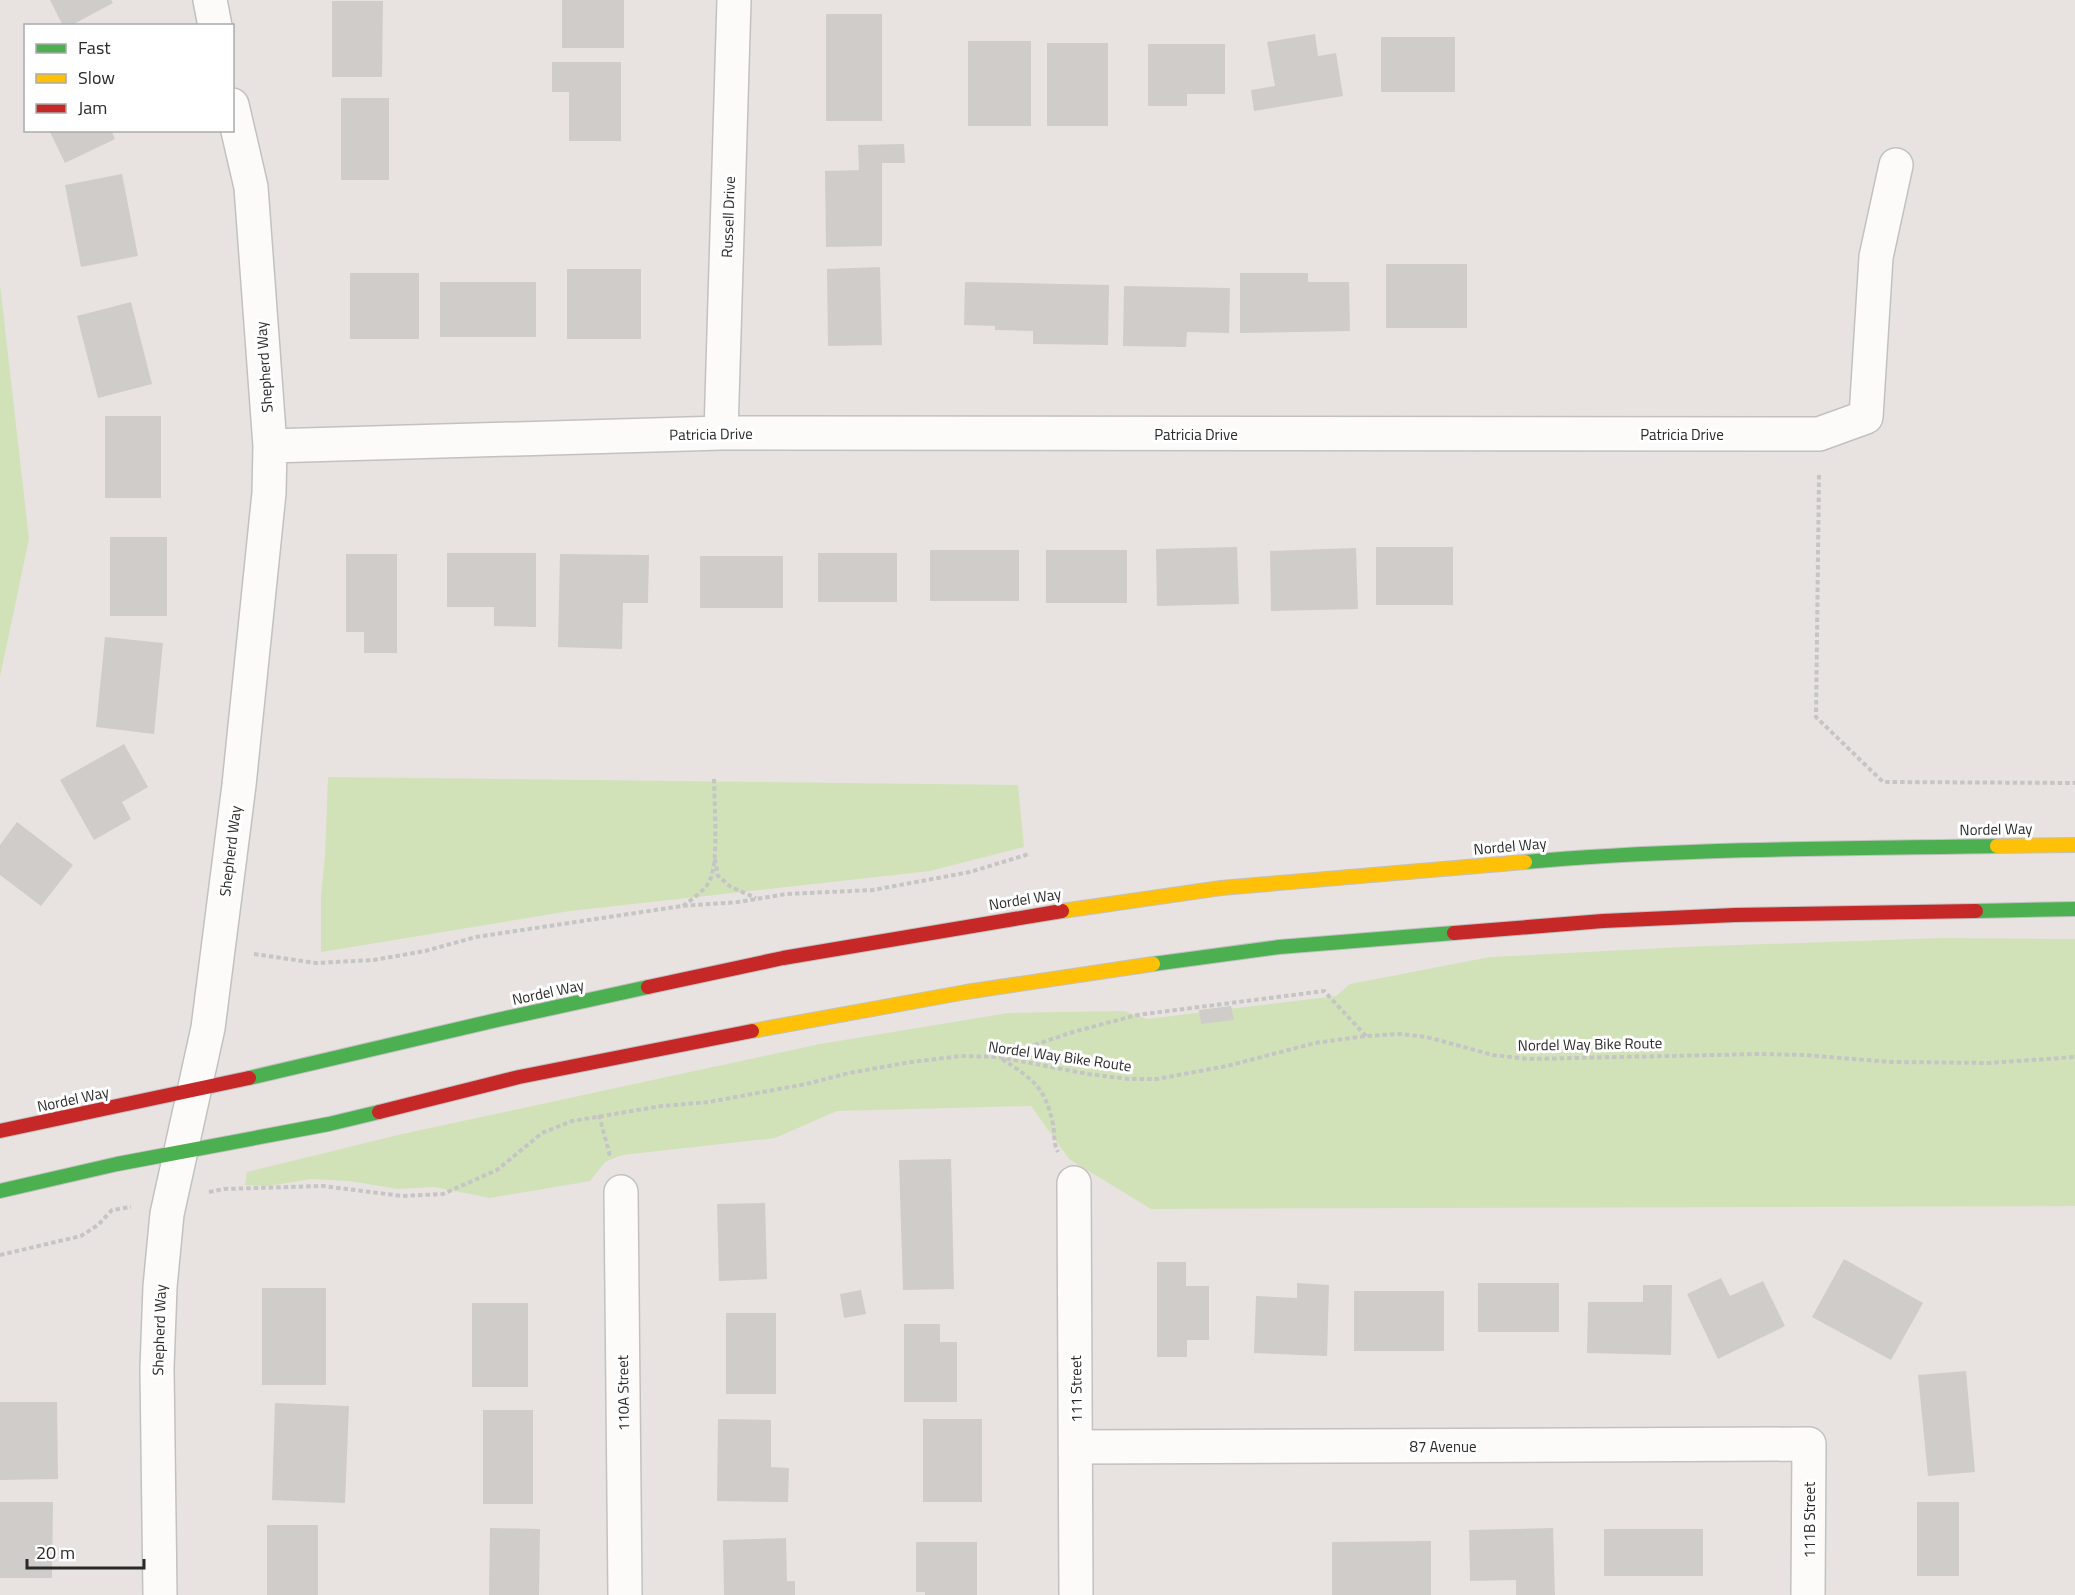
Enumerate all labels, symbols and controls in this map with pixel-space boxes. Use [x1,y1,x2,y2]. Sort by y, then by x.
legend [24,24,234,132]
text: Fast [78,34,111,61]
text: Slow [78,64,115,91]
text: Jam [78,94,107,121]
street label: Russell Drive [715,176,741,258]
street label: Shepherd Way [249,321,279,413]
street label: Patricia Drive [669,422,753,446]
street label: Patricia Drive [1154,423,1238,446]
street label: Patricia Drive [1640,423,1724,446]
street label: Shepherd Way [213,804,247,898]
street label: Nordel Way [1959,817,2033,841]
street label: Nordel Way [1473,831,1547,861]
street label: Nordel Way [987,882,1063,916]
street label: Nordel Way [510,973,586,1011]
street label: Nordel Way Bike Route [1518,1031,1662,1057]
street label: Nordel Way Bike Route [987,1035,1133,1077]
street label: Nordel Way [35,1080,111,1118]
street label: Shepherd Way [146,1284,172,1376]
street label: 110A Street [611,1354,635,1431]
street label: 111 Street [1064,1354,1088,1423]
street label: 87 Avenue [1409,1435,1477,1458]
street label: 111B Street [1798,1481,1821,1558]
scale bar [27,1532,144,1570]
text: 20 m [36,1539,75,1566]

